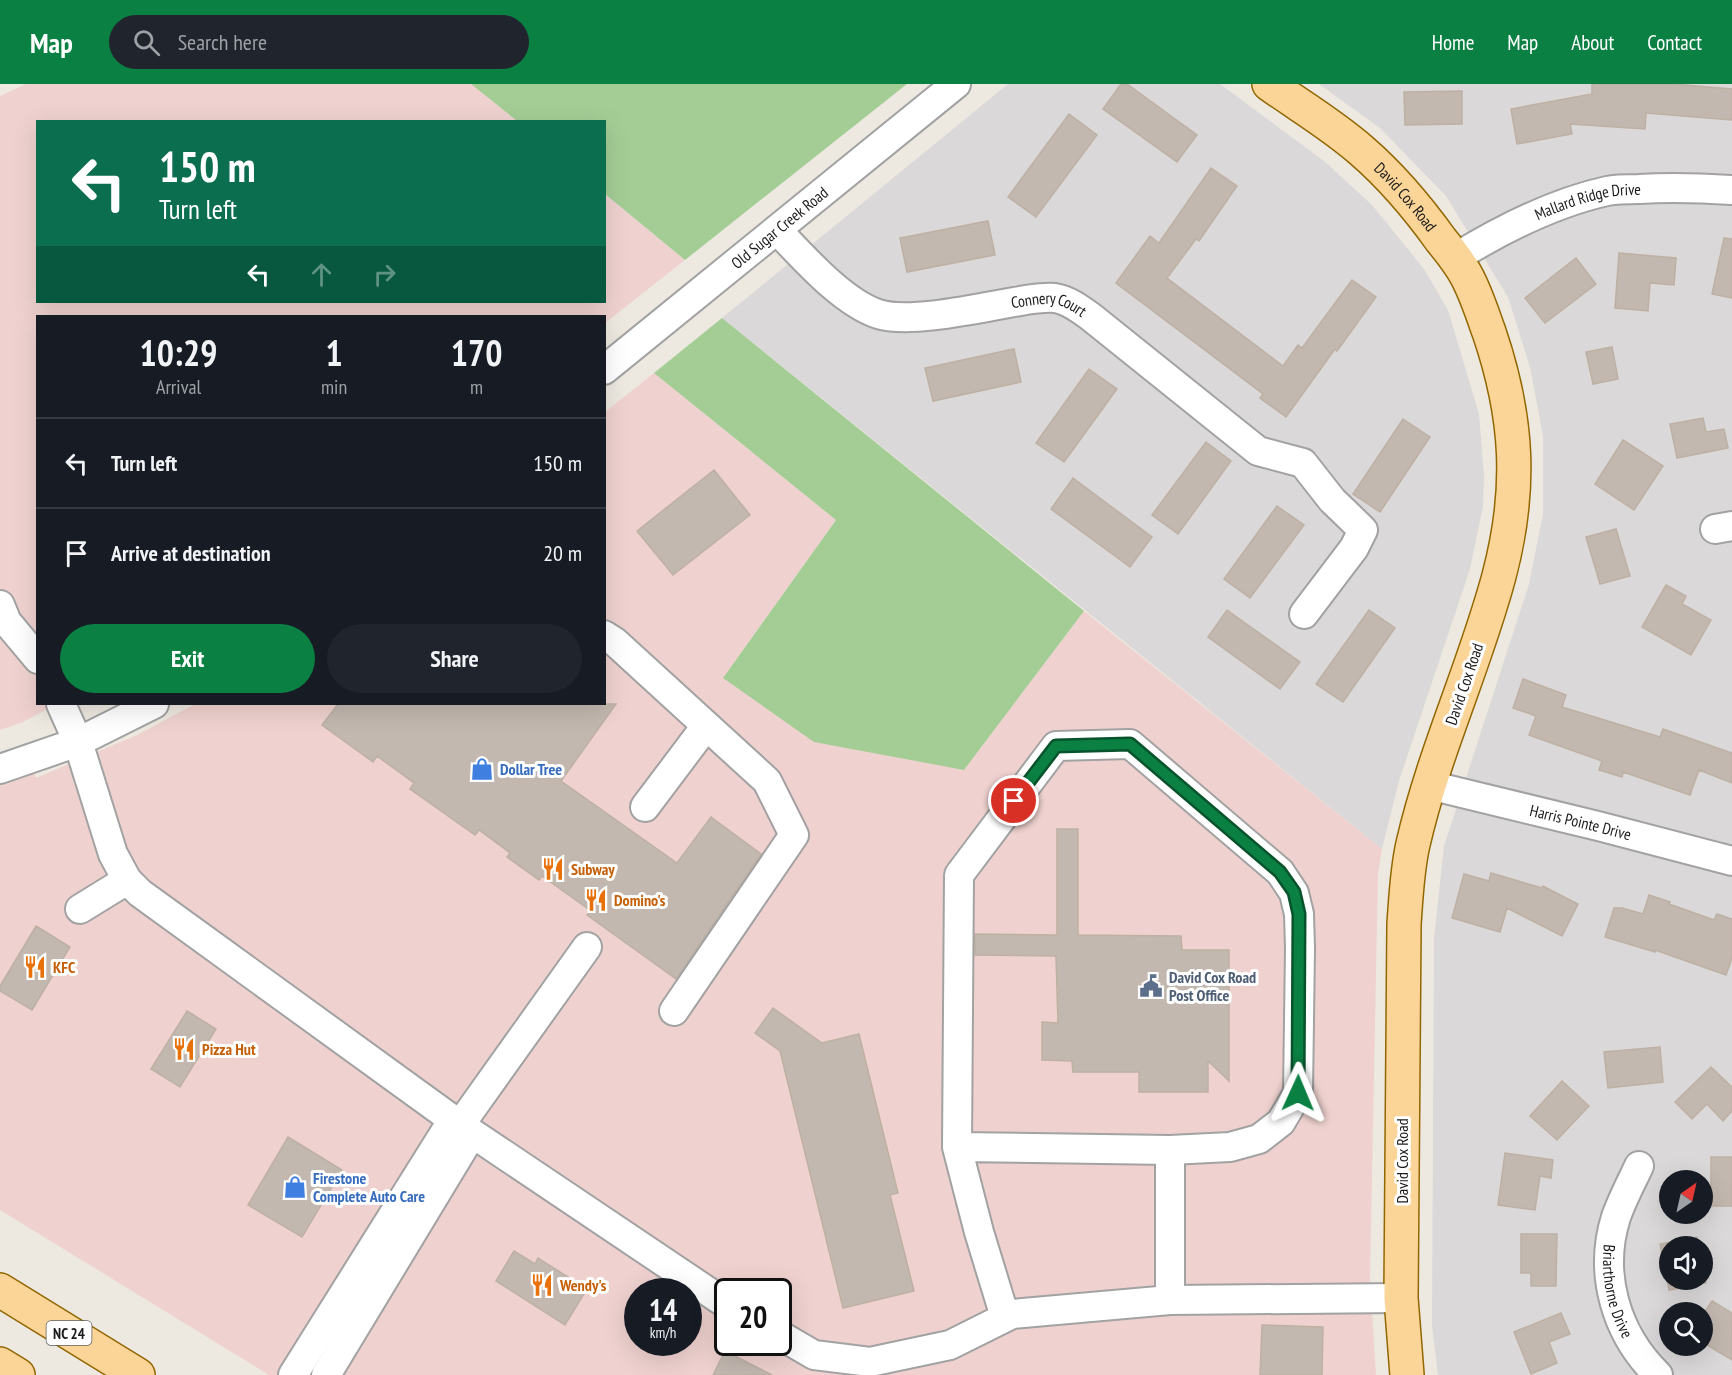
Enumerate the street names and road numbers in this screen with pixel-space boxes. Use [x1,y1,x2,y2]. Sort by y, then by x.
street label: David Cox Road [1370,158,1441,235]
street label: Mallard Ridge Drive [1532,179,1641,224]
street label: Old Sugar Creek Road [727,182,832,273]
street label: Connery Court [1010,288,1091,321]
street label: David Cox Road [1441,640,1487,728]
street label: Harris Pointe Drive [1528,800,1633,844]
street label: David Cox Road [1392,1118,1412,1204]
street label: Briarthorne Drive [1599,1244,1638,1341]
road number: NC 24 [46,1321,92,1345]

